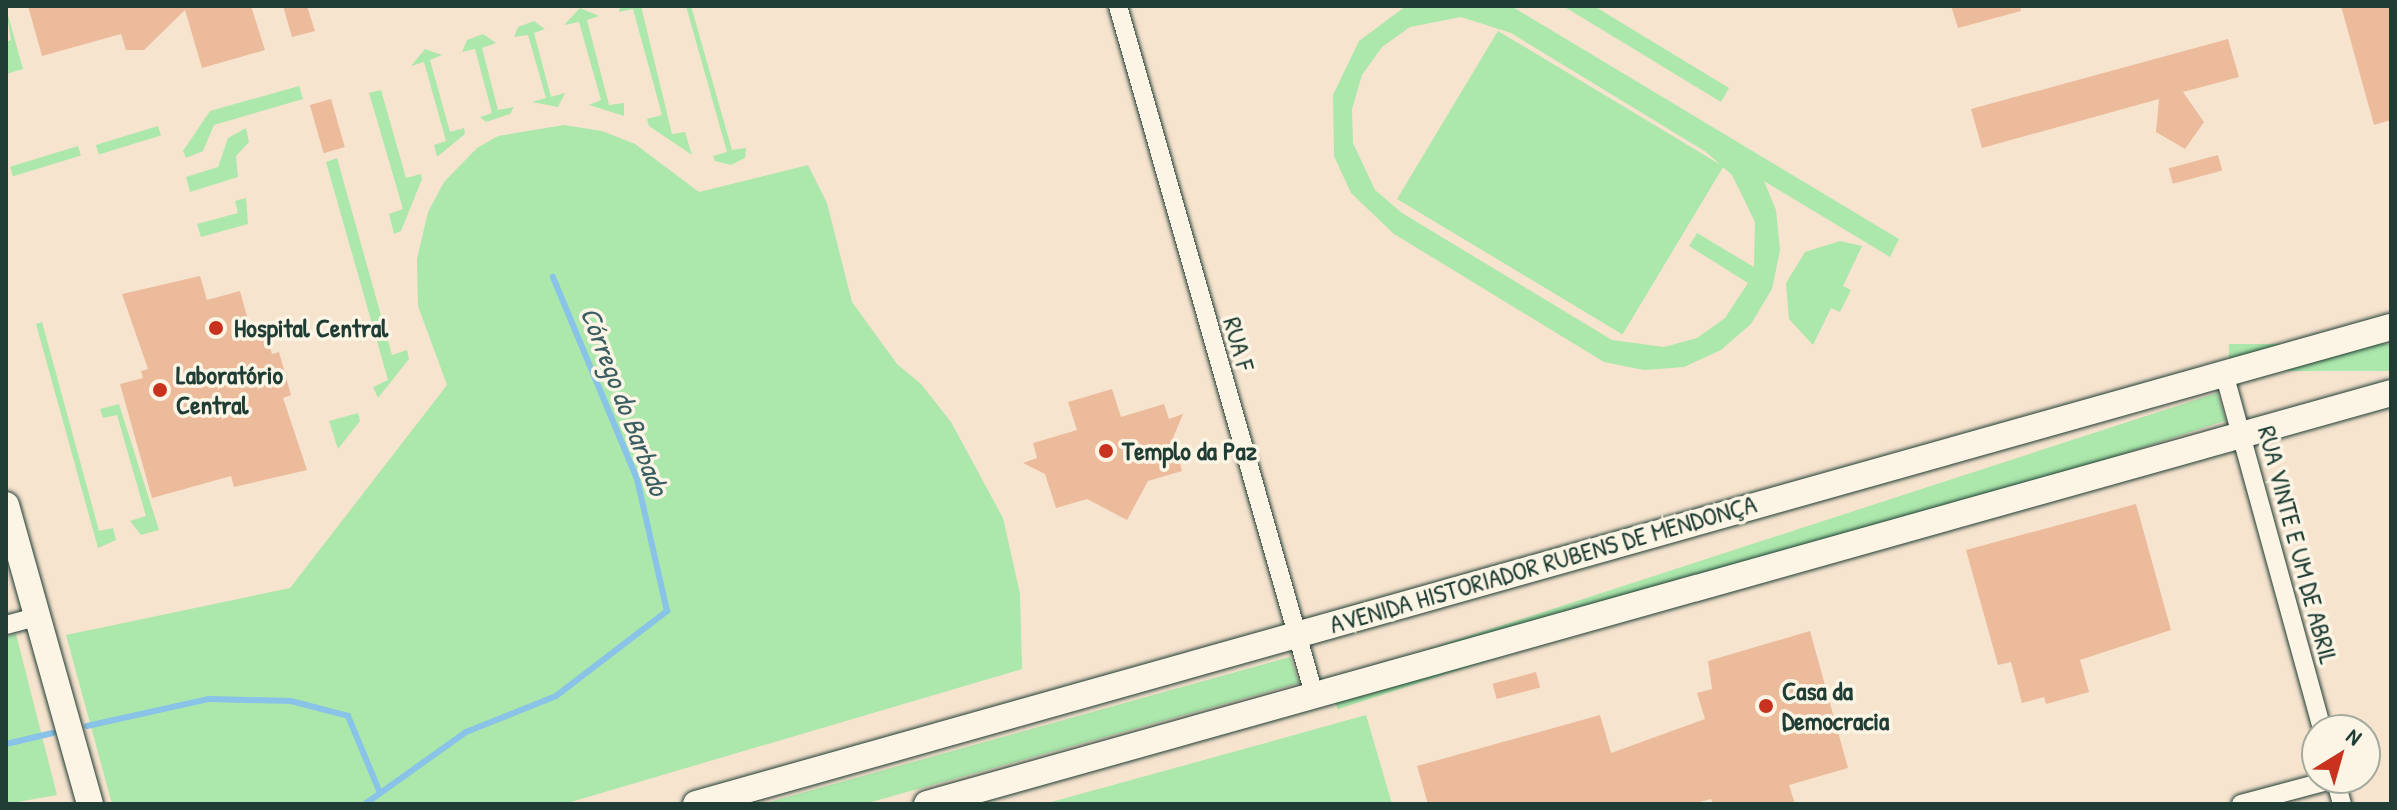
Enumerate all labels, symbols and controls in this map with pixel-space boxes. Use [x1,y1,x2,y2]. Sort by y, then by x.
water label: Córrego do Barbado [574,302,676,500]
place label: Hospital Central [234,312,388,344]
street label: RUA F [1216,313,1262,375]
marker: Hospital Central [205,317,227,339]
place label: Laboratório Central [176,359,283,420]
marker: Laboratório Central [151,381,169,399]
street label: RUA VINTE E UM DE ABRIL [2251,422,2345,668]
place label: Templo da Paz [1122,435,1257,467]
marker: Templo da Paz [1097,442,1115,460]
street label: AVENIDA HISTORIADOR RUBENS DE MENDONÇA [1326,488,1760,640]
place label: Casa da Democracia [1782,675,1889,736]
marker: Casa da Democracia [1757,697,1775,715]
north arrow [2301,714,2381,794]
text: N [2341,721,2368,752]

